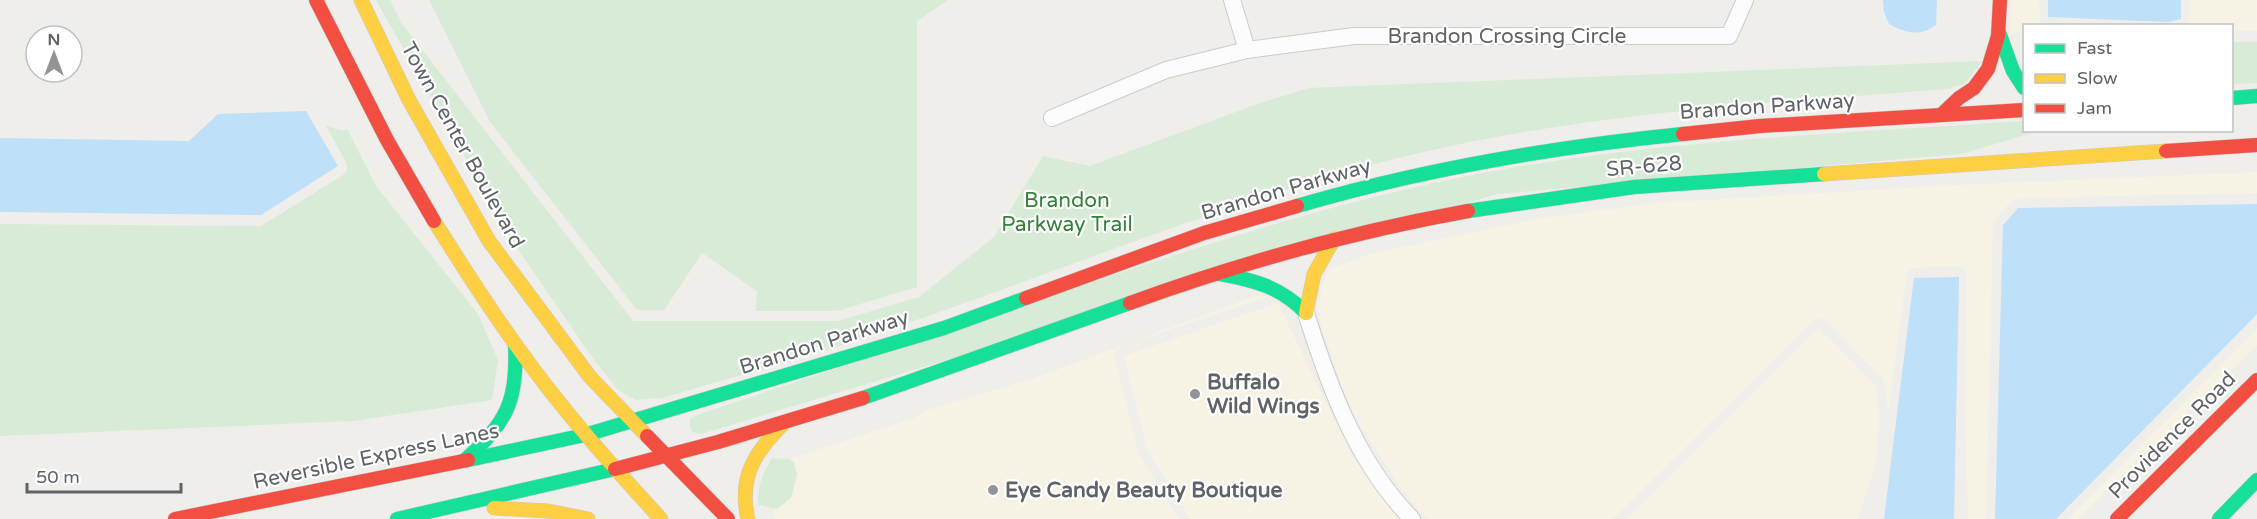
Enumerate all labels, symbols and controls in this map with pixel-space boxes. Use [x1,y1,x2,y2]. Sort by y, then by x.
north arrow [24,24,84,84]
street label: Brandon Crossing Circle [1388,24,1627,49]
legend [2023,24,2233,132]
text: N [48,30,60,50]
text: Fast [2077,37,2112,59]
street label: Town Center Boulevard [395,38,530,253]
text: Slow [2077,67,2118,89]
street label: Brandon Parkway [1679,88,1855,125]
text: Jam [2077,97,2112,119]
street label: SR-628 [1605,151,1683,182]
street label: Brandon Parkway [1198,153,1374,226]
park label: Brandon Parkway Trail [1001,188,1133,237]
street label: Brandon Parkway [737,305,912,380]
street label: Providence Road [2103,366,2241,504]
place label: Buffalo Wild Wings [1207,370,1320,419]
marker: Buffalo Wild Wings [1188,387,1202,401]
street label: Reversible Express Lanes [251,418,501,495]
scale bar [27,456,182,494]
text: 50 m [36,466,80,488]
place label: Eye Candy Beauty Boutique [1005,478,1283,503]
marker: Eye Candy Beauty Boutique [986,483,1000,497]

